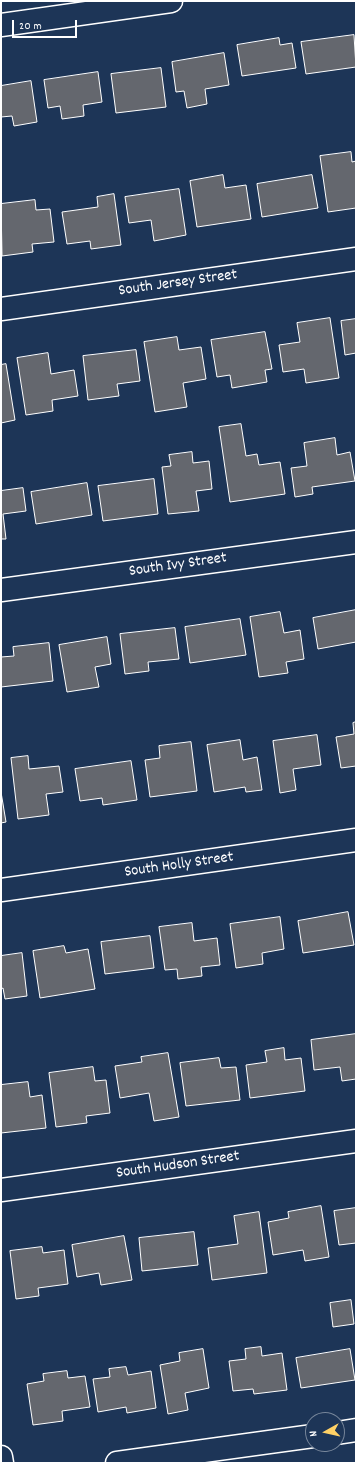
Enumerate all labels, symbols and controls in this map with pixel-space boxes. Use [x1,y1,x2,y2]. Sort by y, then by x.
scale bar [14,12,79,38]
text: 20 m [19,18,42,35]
street label: South Jersey Street [117,266,239,302]
street label: South Ivy Street [128,550,228,582]
street label: South Holly Street [123,849,235,883]
street label: South Hudson Street [115,1148,241,1184]
north arrow [305,1412,345,1452]
text: N [306,1430,322,1437]

